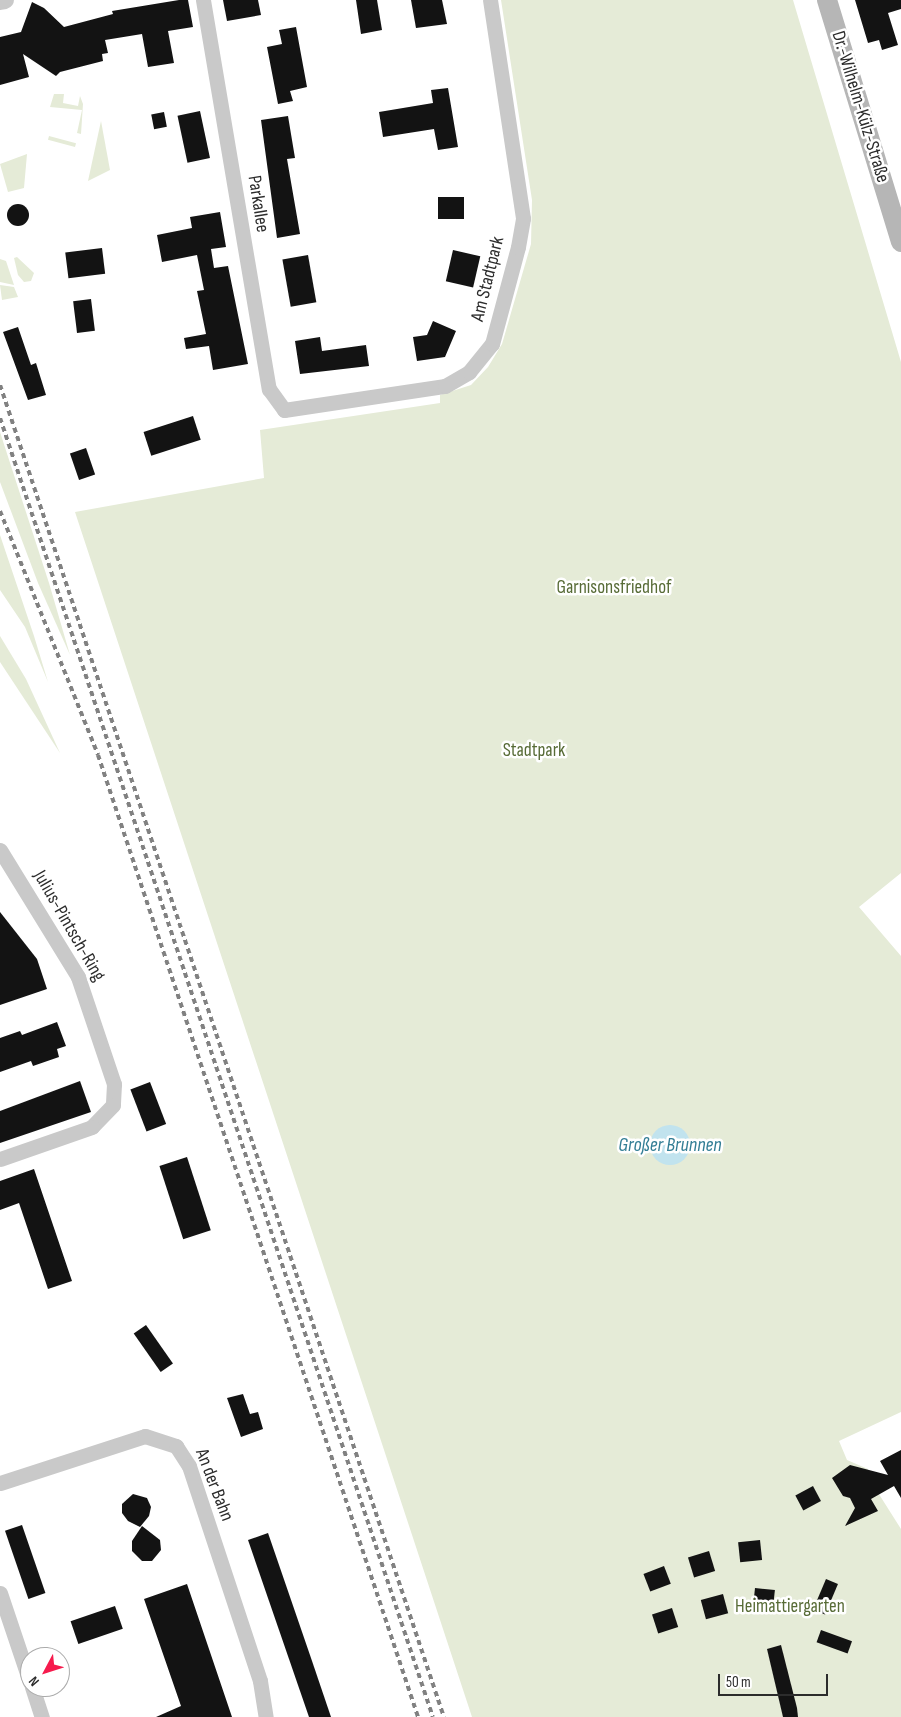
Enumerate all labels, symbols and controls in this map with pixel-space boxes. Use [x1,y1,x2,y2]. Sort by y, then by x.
street label: Dr.-Wilhelm-Külz-Straße [826,29,894,185]
street label: Parkallee [242,174,274,234]
street label: Am Stadtpark [466,234,510,324]
park label: Garnisonsfriedhof [557,577,671,599]
park label: Stadtpark [503,740,565,762]
street label: Julius-Pintsch-Ring [28,867,110,985]
water label: Großer Brunnen [618,1133,722,1157]
street label: An der Bahn [190,1446,238,1524]
park label: Heimattiergarten [735,1596,845,1618]
north arrow [20,1647,70,1697]
scale bar [721,1664,831,1696]
text: N [25,1673,43,1690]
text: 50 m [726,1673,751,1692]

